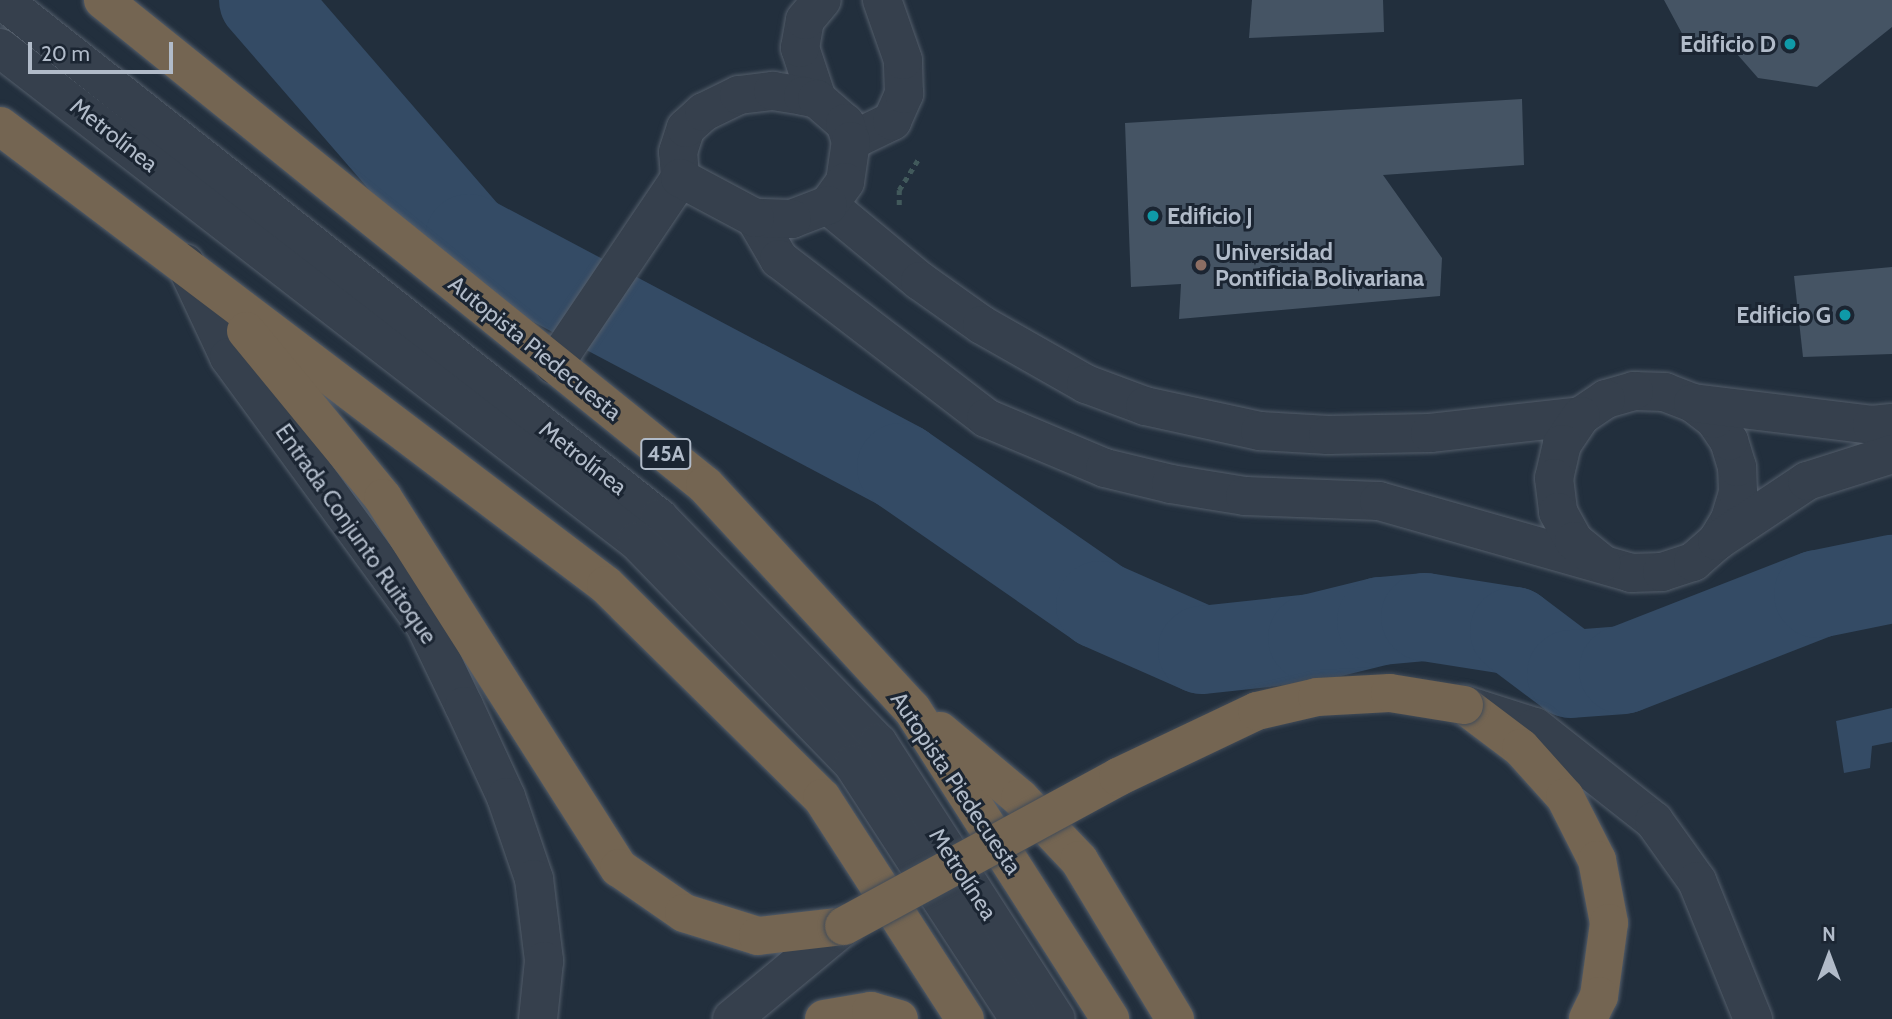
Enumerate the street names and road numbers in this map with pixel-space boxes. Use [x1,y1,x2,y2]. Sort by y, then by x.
street label: Metrolínea [65,92,163,178]
street label: Autopista Piedecuesta [443,270,627,426]
street label: Metrolínea [534,415,632,501]
street label: Entrada Conjunto Ruitoque [270,419,442,649]
road number: 45A [640,436,692,472]
street label: Autopista Piedecuesta [885,686,1027,880]
street label: Metrolínea [923,823,1003,925]

